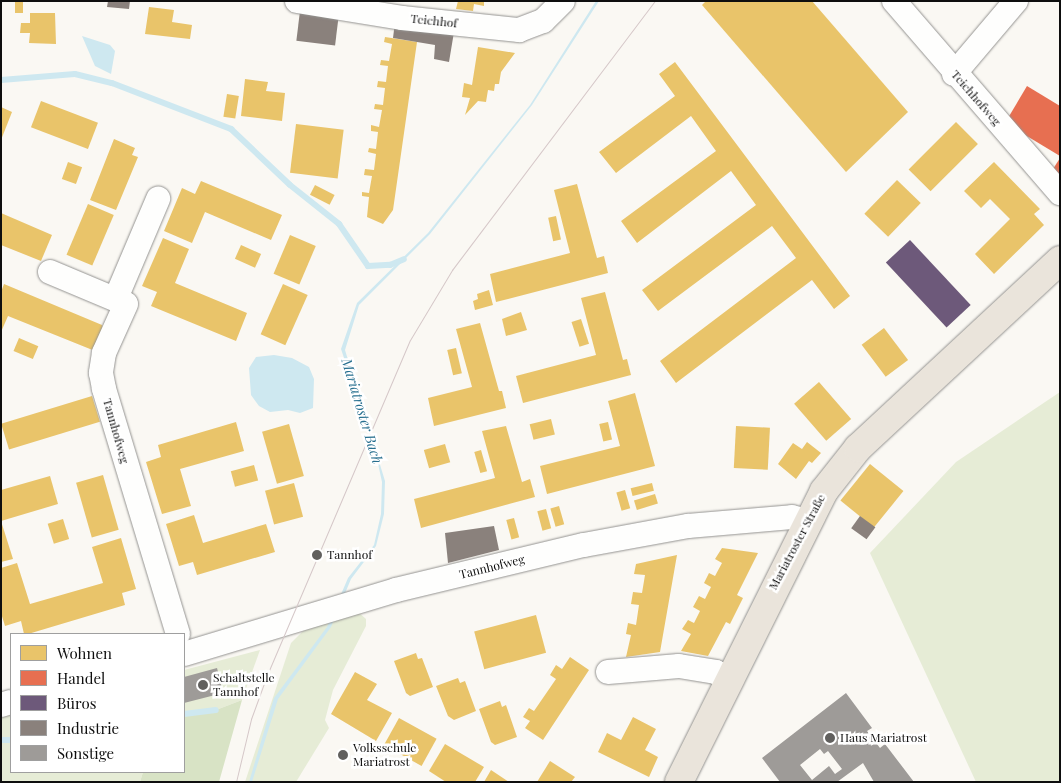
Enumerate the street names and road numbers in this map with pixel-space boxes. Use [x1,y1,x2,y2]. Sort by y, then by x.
street label: Teichhof [410,11,458,31]
street label: Teichhofweg [948,67,1004,129]
street label: Tannhofweg [100,397,132,465]
street label: Mariatroster Straße [766,492,828,592]
street label: Tannhofweg [458,552,526,582]

